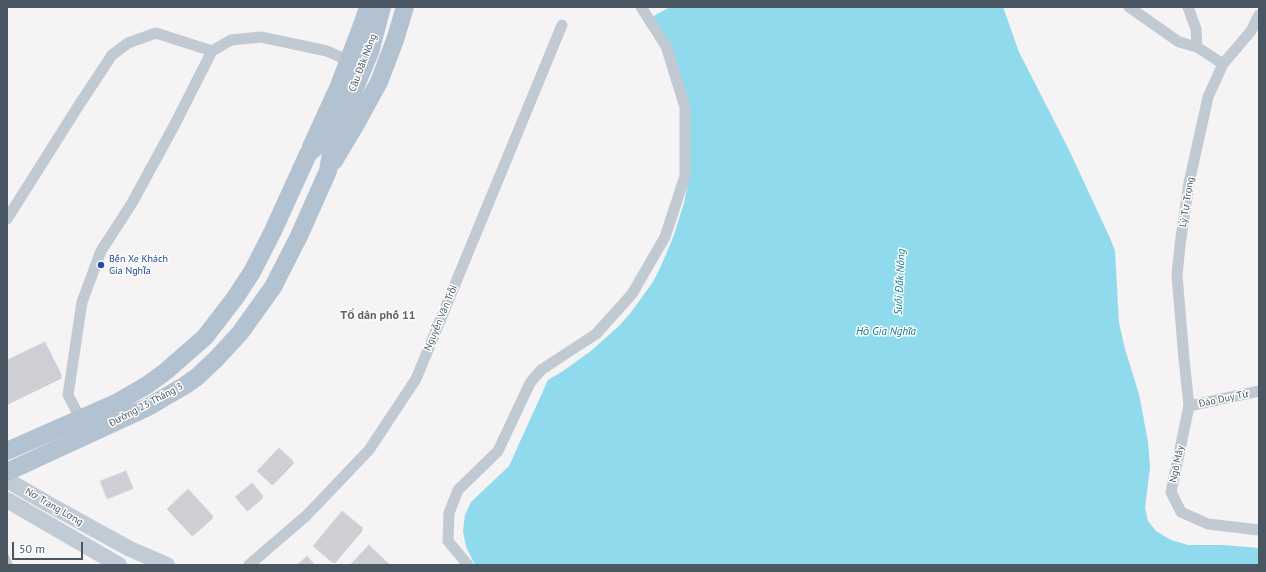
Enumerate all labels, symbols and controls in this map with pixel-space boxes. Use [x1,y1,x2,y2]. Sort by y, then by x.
street label: Cầu Đắk Nông [346,32,380,94]
street label: Lý Tự Trọng [1177,176,1197,228]
water label: Suối Đắk Nông [892,249,908,315]
place label: Bến Xe Khách Gia Nghĩa [109,253,168,276]
marker: Bến Xe Khách Gia Nghĩa [96,260,106,270]
street label: Nguyễn Văn Trỗi [422,283,460,353]
district label: Tổ dân phố 11 [340,309,416,323]
water label: Hồ Gia Nghĩa [856,325,916,339]
street label: Đường 23 Tháng 3 [107,380,185,430]
street label: Đào Duy Từ [1198,388,1250,410]
street label: Ngô Mây [1167,444,1187,484]
street label: Nơ Trang Lơng [23,486,85,528]
scale bar [14,534,85,560]
text: 50 m [19,541,45,556]

